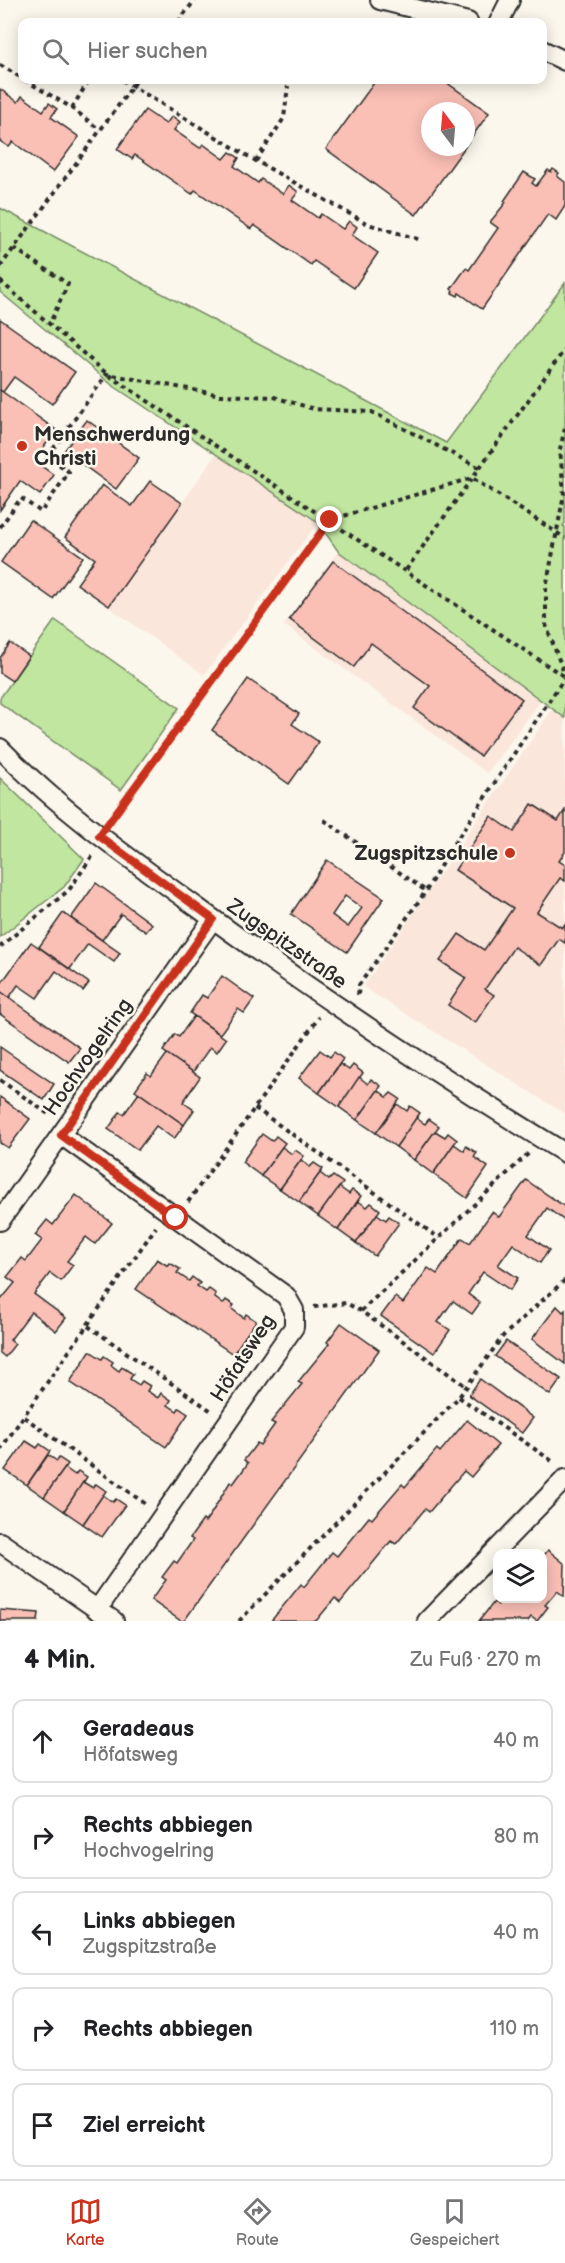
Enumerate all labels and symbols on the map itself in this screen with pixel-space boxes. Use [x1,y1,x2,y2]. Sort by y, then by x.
north arrow [421,102,475,156]
place label: Menschwerdung Christi [34,422,190,471]
marker: Menschwerdung Christi [15,439,29,453]
route end [316,506,342,532]
place label: Zugspitzschule [355,841,498,866]
marker: Zugspitzschule [503,846,517,860]
street label: Zugspitzstraße [222,893,352,994]
street label: Hochvogelring [38,993,138,1121]
route start [162,1204,188,1230]
street label: Höfatsweg [205,1309,281,1407]

